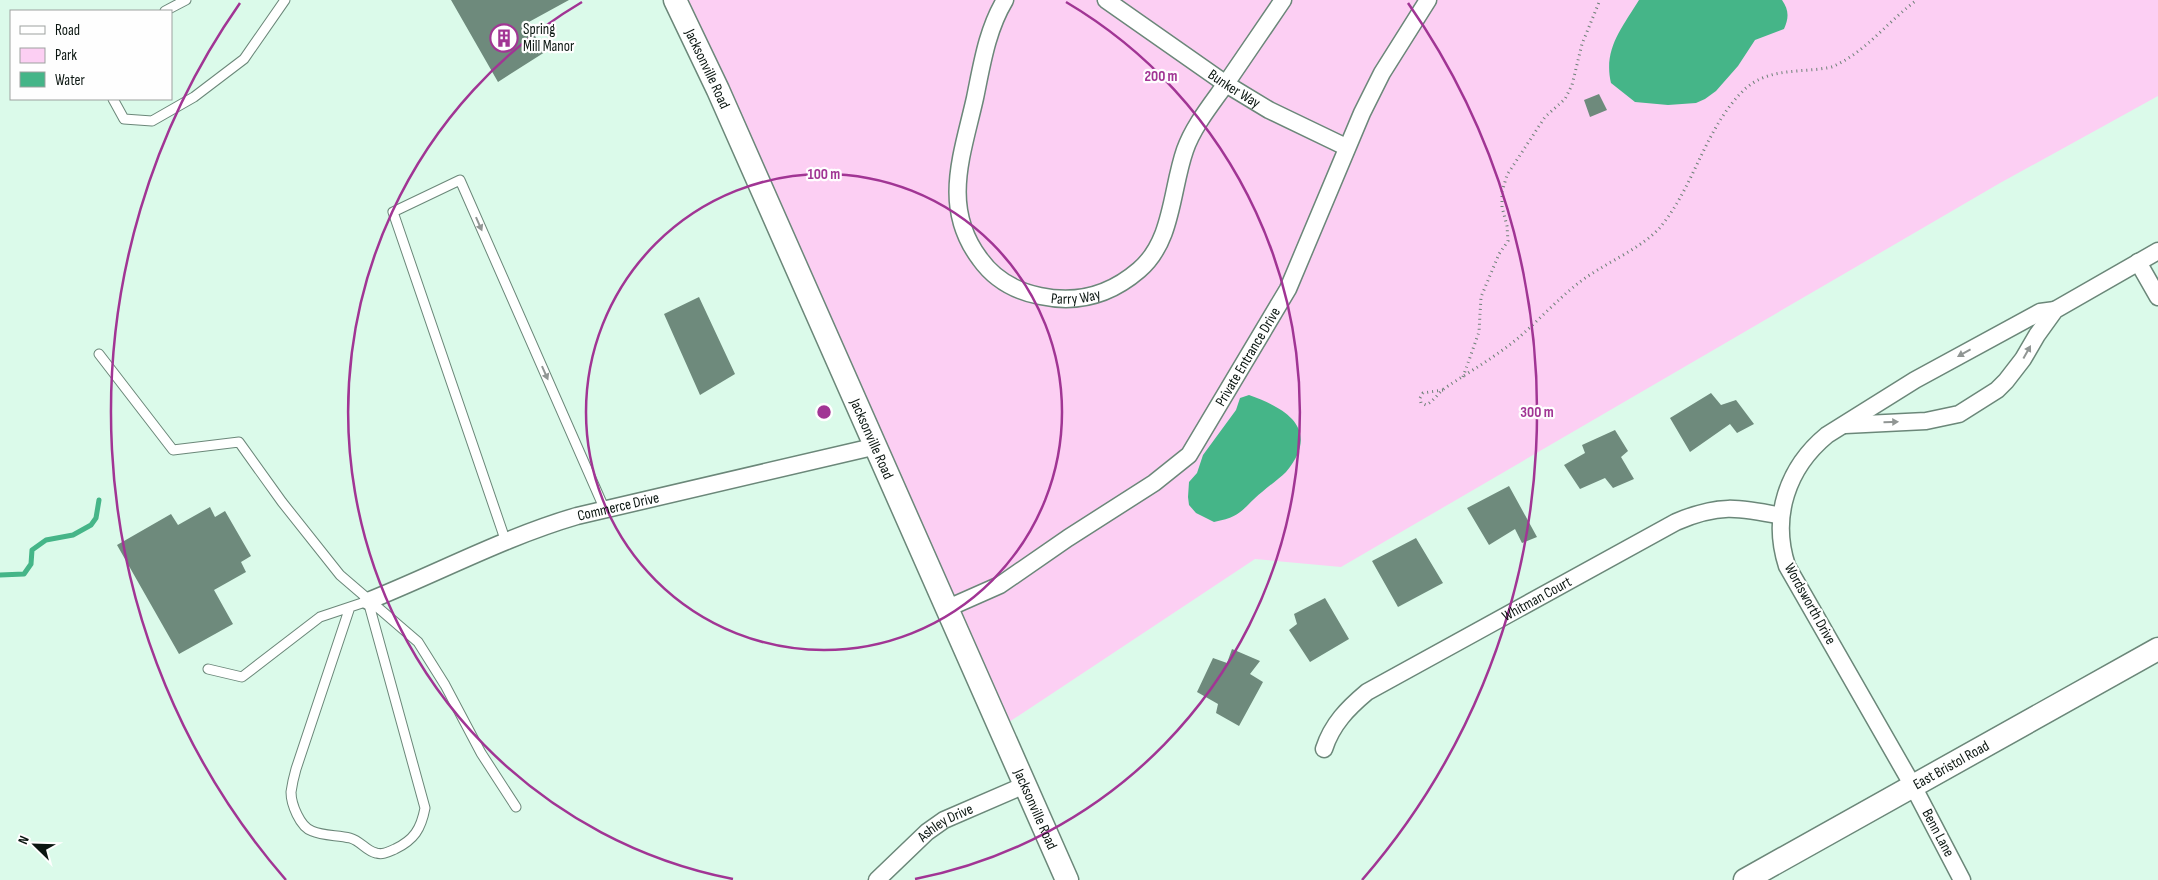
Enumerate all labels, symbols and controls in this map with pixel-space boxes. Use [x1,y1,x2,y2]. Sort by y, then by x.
legend [10,10,172,100]
place label: Spring Mill Manor [523,20,575,56]
text: Road [55,21,80,40]
building icon: Spring Mill Manor [489,23,519,53]
street label: Jacksonville Road [680,25,734,111]
text: Park [55,46,77,65]
street label: Bunker Way [1204,65,1264,112]
text: 200 m [1144,67,1178,86]
text: Water [55,71,86,90]
text: 100 m [808,165,840,184]
one-way arrow [476,217,484,231]
street label: Parry Way [1050,284,1103,308]
street label: Private Entrance Drive [1211,304,1285,410]
one-way arrow [2023,345,2032,358]
one-way arrow [1957,349,1972,357]
one-way arrow [541,366,549,380]
street label: Jacksonville Road [846,395,898,482]
centre of rings [815,403,833,421]
text: 300 m [1520,403,1554,422]
one-way arrow [1884,418,1900,426]
street label: Commerce Drive [575,488,661,525]
street label: Wordsworth Drive [1780,560,1840,648]
street label: Whitman Court [1499,572,1575,625]
street label: East Bristol Road [1910,736,1992,794]
street label: Jacksonville Road [1009,765,1062,852]
street label: Ashley Drive [912,799,976,846]
street label: Benn Lane [1917,806,1959,860]
north arrow [10,820,60,870]
text: N [14,833,33,847]

